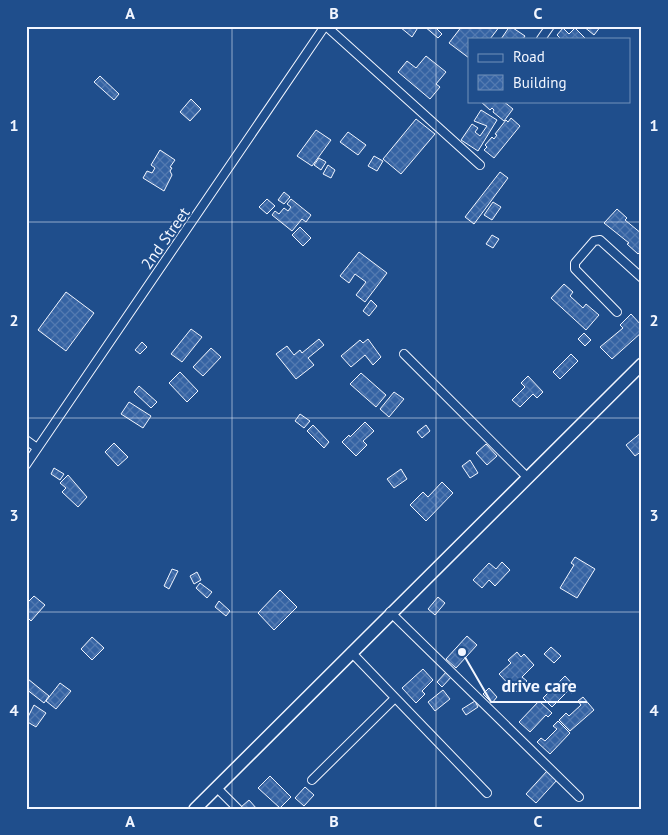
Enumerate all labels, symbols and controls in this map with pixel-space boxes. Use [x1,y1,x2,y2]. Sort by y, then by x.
text: A [125,3,135,23]
text: B [329,3,339,23]
text: C [534,3,543,23]
legend [468,38,630,102]
text: Road [513,47,545,66]
text: Building [513,73,567,92]
text: 1 [9,115,19,135]
text: 1 [649,115,659,135]
street label: 2nd Street [136,203,194,273]
text: 2 [9,310,19,330]
text: 2 [649,310,659,330]
text: 3 [9,505,19,525]
text: 3 [649,505,659,525]
callout: drive care [491,669,587,702]
text: drive care [501,674,577,697]
text: 4 [9,700,19,720]
text: 4 [649,700,659,720]
text: A [125,811,135,831]
text: B [329,811,339,831]
text: C [534,811,543,831]

